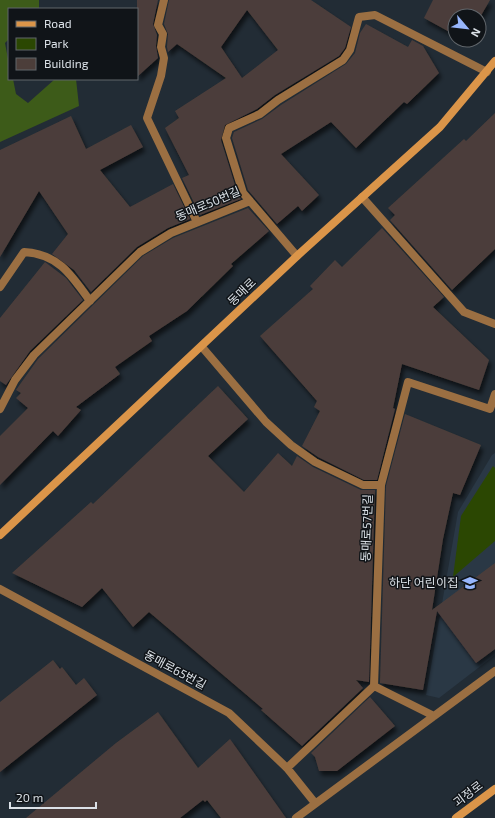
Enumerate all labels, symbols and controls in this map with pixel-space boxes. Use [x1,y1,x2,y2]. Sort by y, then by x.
legend [8,8,138,80]
north arrow [447,8,487,48]
text: Road [44,16,72,30]
text: N [469,26,484,40]
text: Park [44,36,69,50]
text: Building [44,56,89,70]
street label: 동매로50번길 [173,183,242,223]
street label: 동매로 [225,275,258,308]
street label: 동매로57번길 [358,494,374,562]
school or university icon: 하단 어린이집 [461,574,479,592]
place label: 하단 어린이집 [389,575,458,589]
street label: 동매로65번길 [142,647,209,691]
street label: 괴정로 [450,778,485,809]
scale bar [10,784,96,810]
text: 20 m [16,790,43,804]

